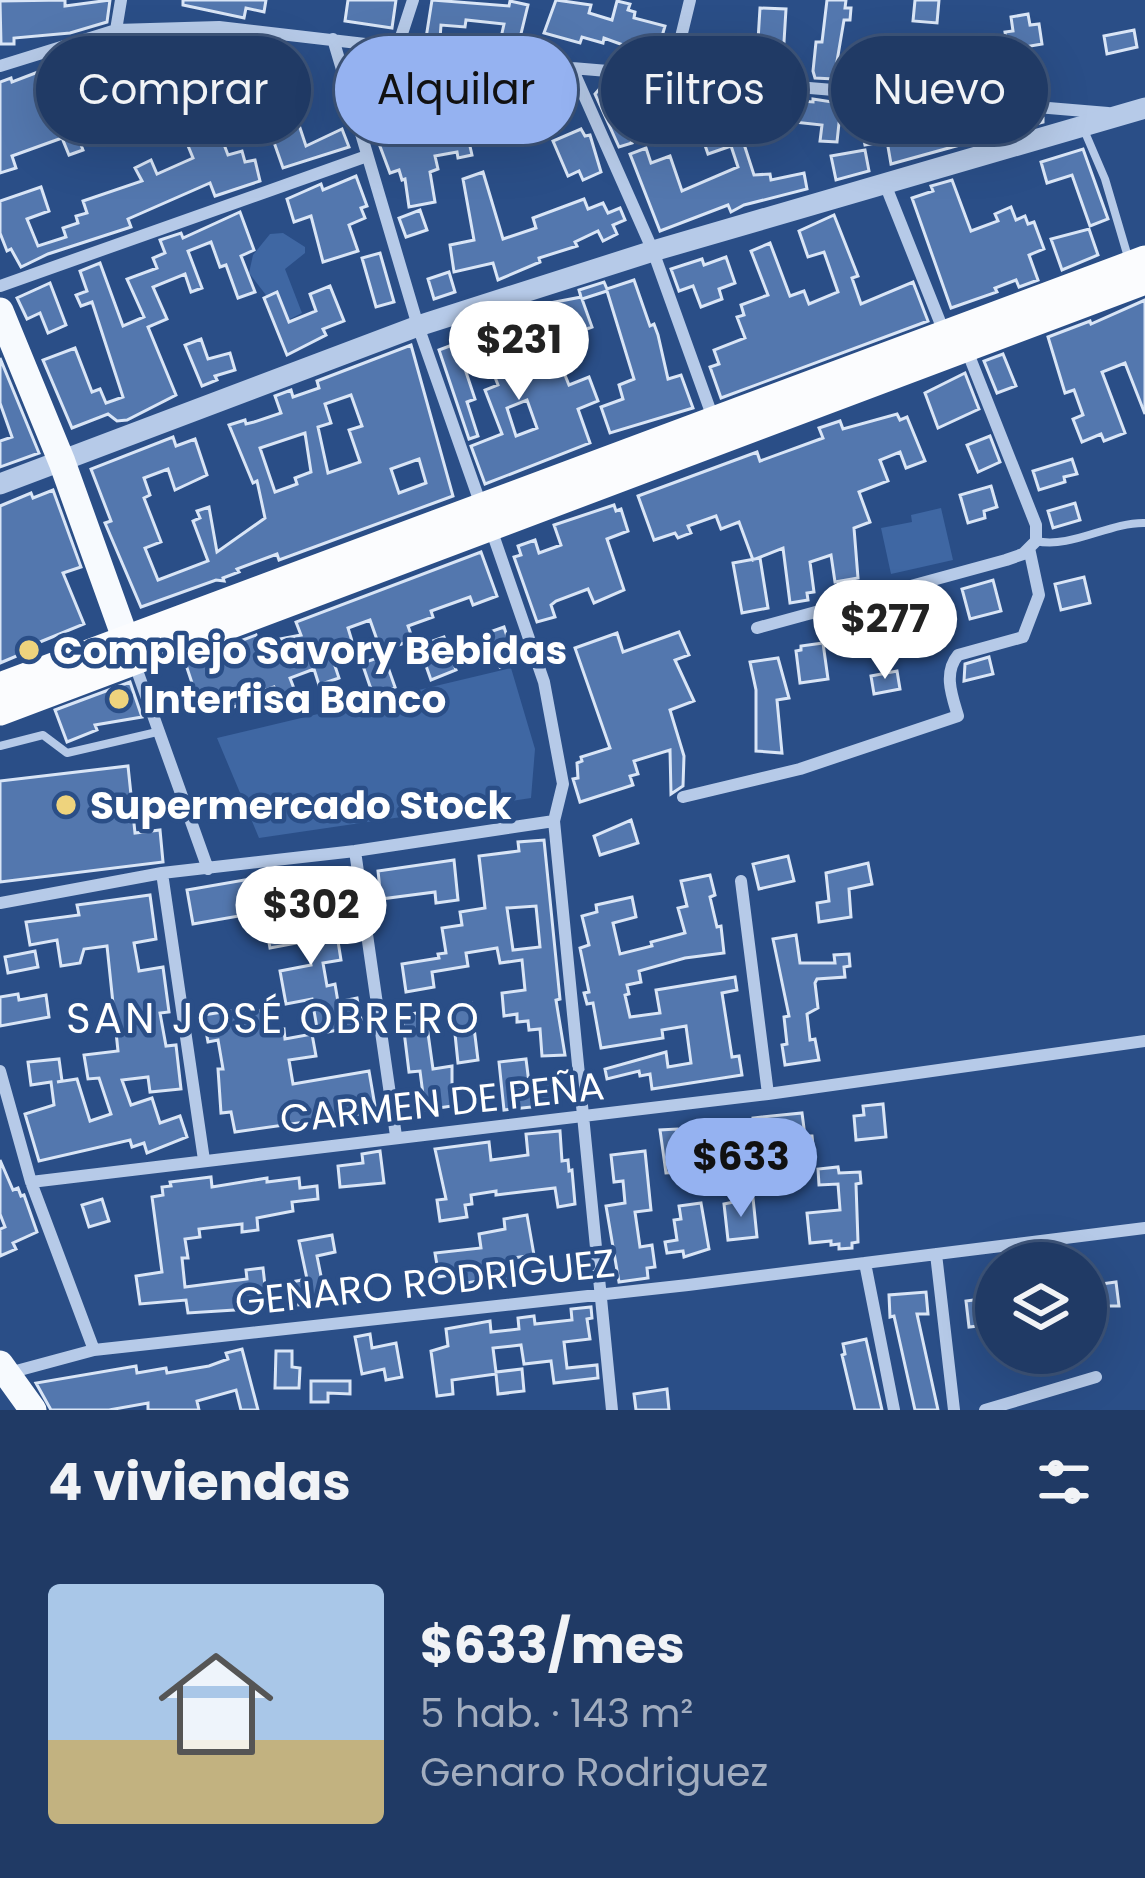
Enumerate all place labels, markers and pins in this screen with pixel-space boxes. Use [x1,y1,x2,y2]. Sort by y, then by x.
pin: $231 [448,301,590,403]
pin: $277 [814,580,956,682]
place label: Complejo Savory Bebidas [53,623,567,678]
marker: Complejo Savory Bebidas [16,637,42,663]
place label: Interfisa Banco [143,672,446,727]
marker: Interfisa Banco [106,686,132,712]
place label: Supermercado Stock [90,778,512,833]
marker: Supermercado Stock [53,792,79,818]
pin: $302 [240,866,382,968]
pin: $633 [670,1118,812,1220]

